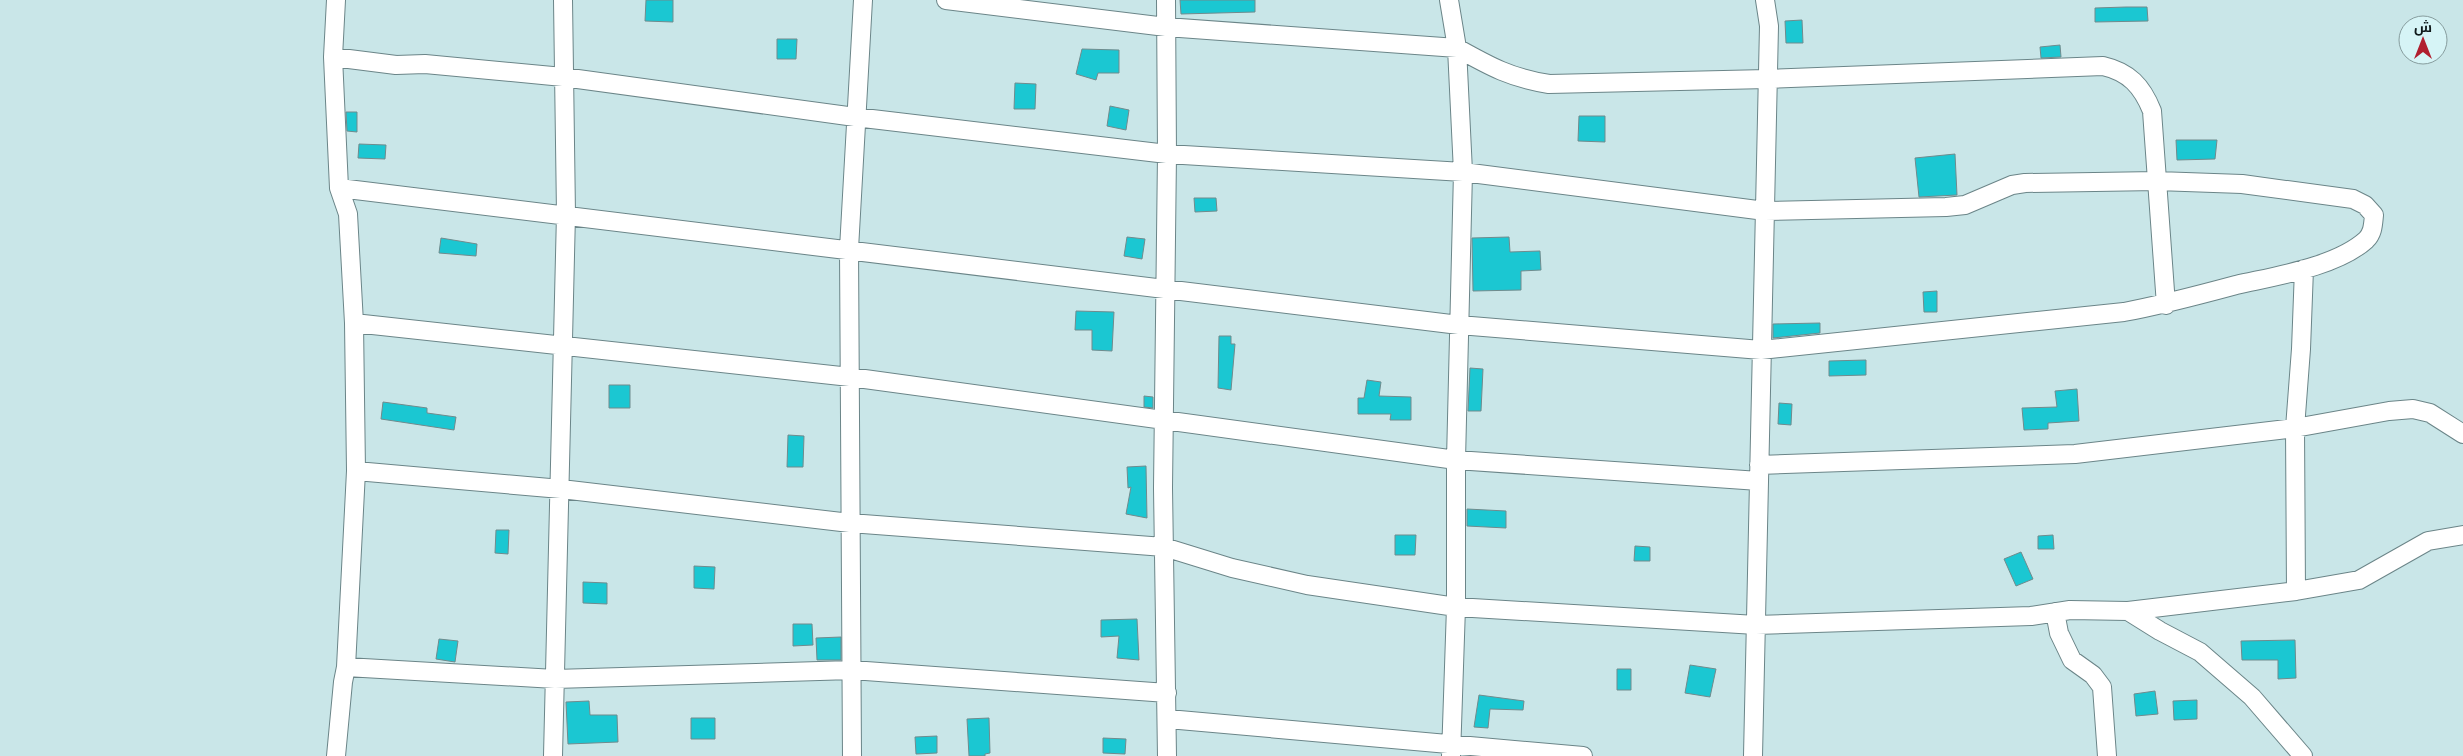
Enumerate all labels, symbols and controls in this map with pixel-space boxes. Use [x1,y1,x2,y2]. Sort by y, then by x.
north arrow [2398,15,2448,65]
text: ش [2414,18,2432,36]

